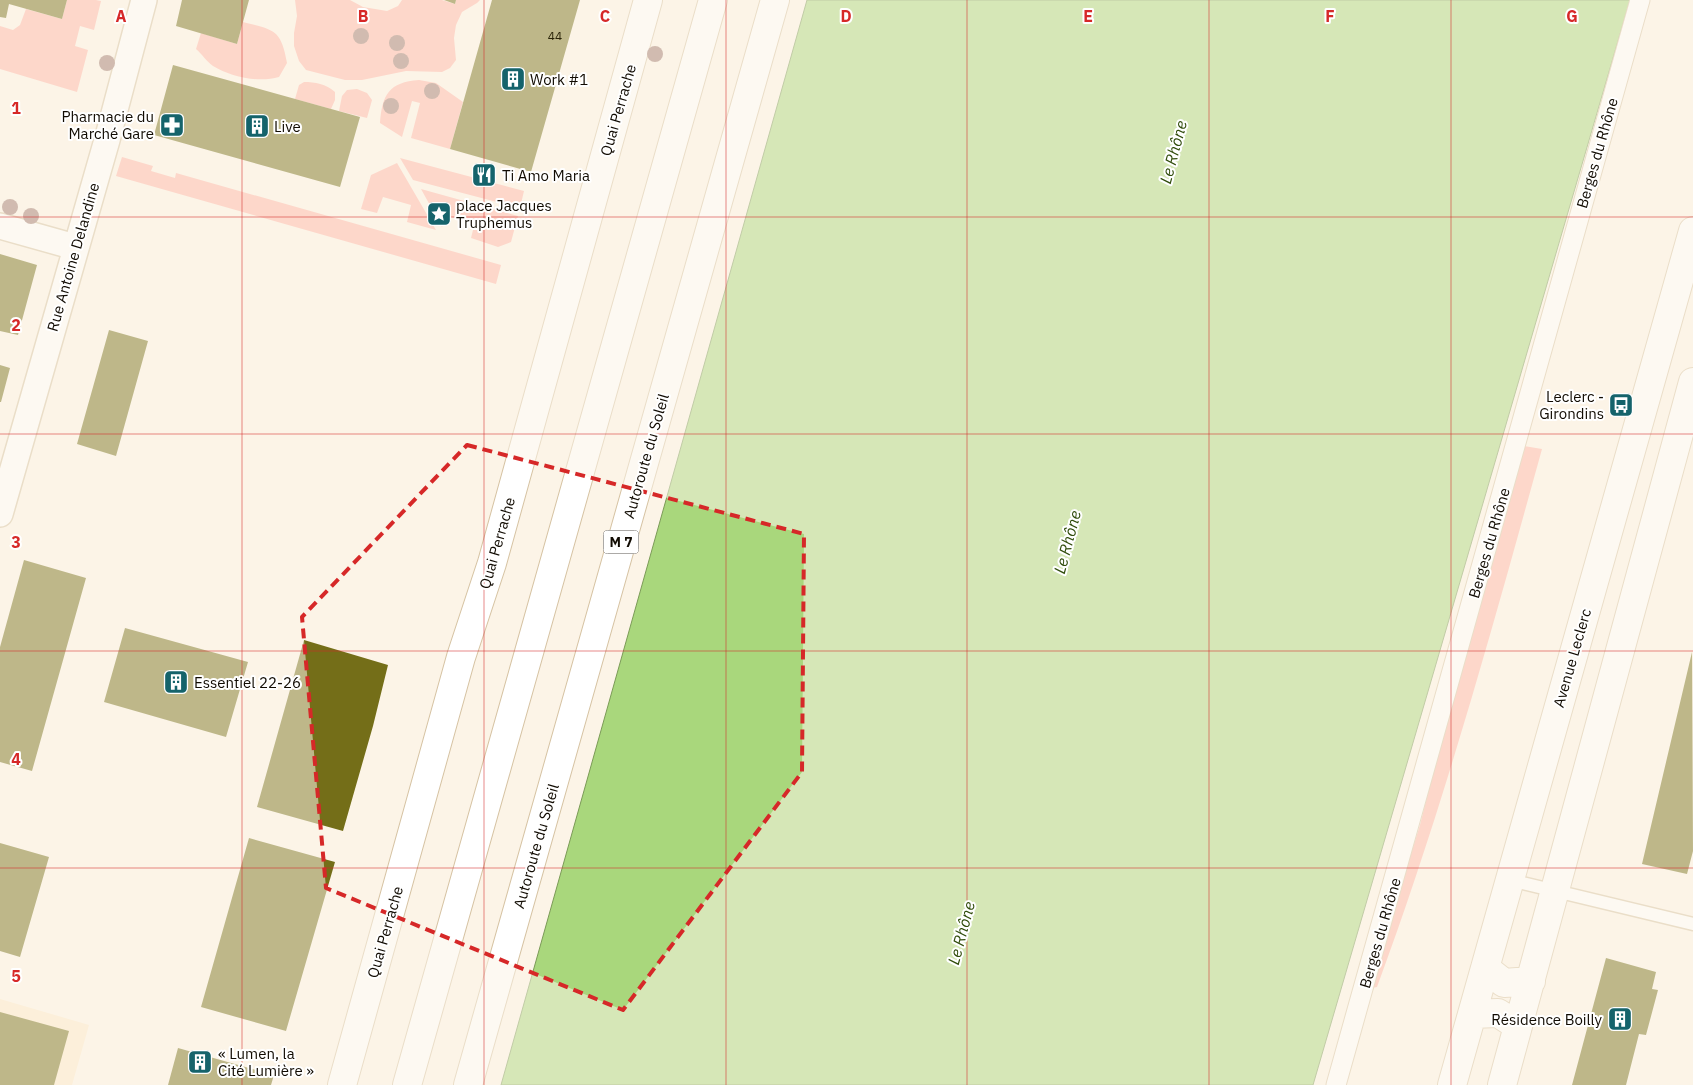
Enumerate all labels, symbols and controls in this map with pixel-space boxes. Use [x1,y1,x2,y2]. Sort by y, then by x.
text: A [116,6,127,26]
text: B [358,6,369,26]
text: C [600,6,610,26]
text: D [840,6,852,26]
text: E [1083,6,1093,26]
text: F [1325,6,1335,26]
text: G [1566,6,1578,26]
house number: 44 [548,28,562,43]
street label: Quai Perrache [596,62,640,158]
building icon: Work #1 [500,66,526,92]
place label: Work #1 [530,70,588,89]
street label: Berges du Rhône [1572,96,1622,210]
text: 1 [11,98,21,118]
place label: Pharmacie du Marché Gare [61,107,154,143]
pharmacy icon: Pharmacie du Marché Gare [159,112,185,138]
building icon: Live [244,113,270,139]
place label: Live [274,117,301,136]
water label: Le Rhône [1155,118,1191,186]
restaurant icon: Ti Amo Maria [471,162,497,188]
place label: Ti Amo Maria [502,166,590,185]
street label: Rue Antoine Delandine [43,180,103,334]
place label: place Jacques Truphemus [456,196,552,232]
place icon: place Jacques Truphemus [426,201,452,227]
text: 2 [11,315,21,335]
place label: Leclerc - Girondins [1539,387,1604,423]
street label: Autoroute du Soleil [619,391,673,521]
bus stop icon: Leclerc - Girondins [1608,392,1634,418]
street label: Berges du Rhône [1464,486,1514,600]
street label: Quai Perrache [475,495,519,591]
water label: Le Rhône [1049,508,1085,576]
road number: M 7 [604,530,638,554]
text: 3 [11,532,21,552]
street label: Avenue Leclerc [1549,606,1595,710]
building icon: Essentiel 22-26 [163,669,189,695]
place label: Essentiel 22-26 [194,673,301,692]
text: 4 [11,749,21,769]
street label: Autoroute du Soleil [509,781,563,911]
street label: Berges du Rhône [1355,876,1405,990]
street label: Quai Perrache [363,884,407,980]
water label: Le Rhône [943,899,979,967]
text: 5 [11,966,21,986]
building icon: Résidence Boilly [1607,1006,1633,1032]
place label: Résidence Boilly [1491,1010,1603,1029]
place label: « Lumen, la Cité Lumière » [218,1044,314,1080]
building icon: « Lumen, la Cité Lumière » [187,1049,213,1075]

